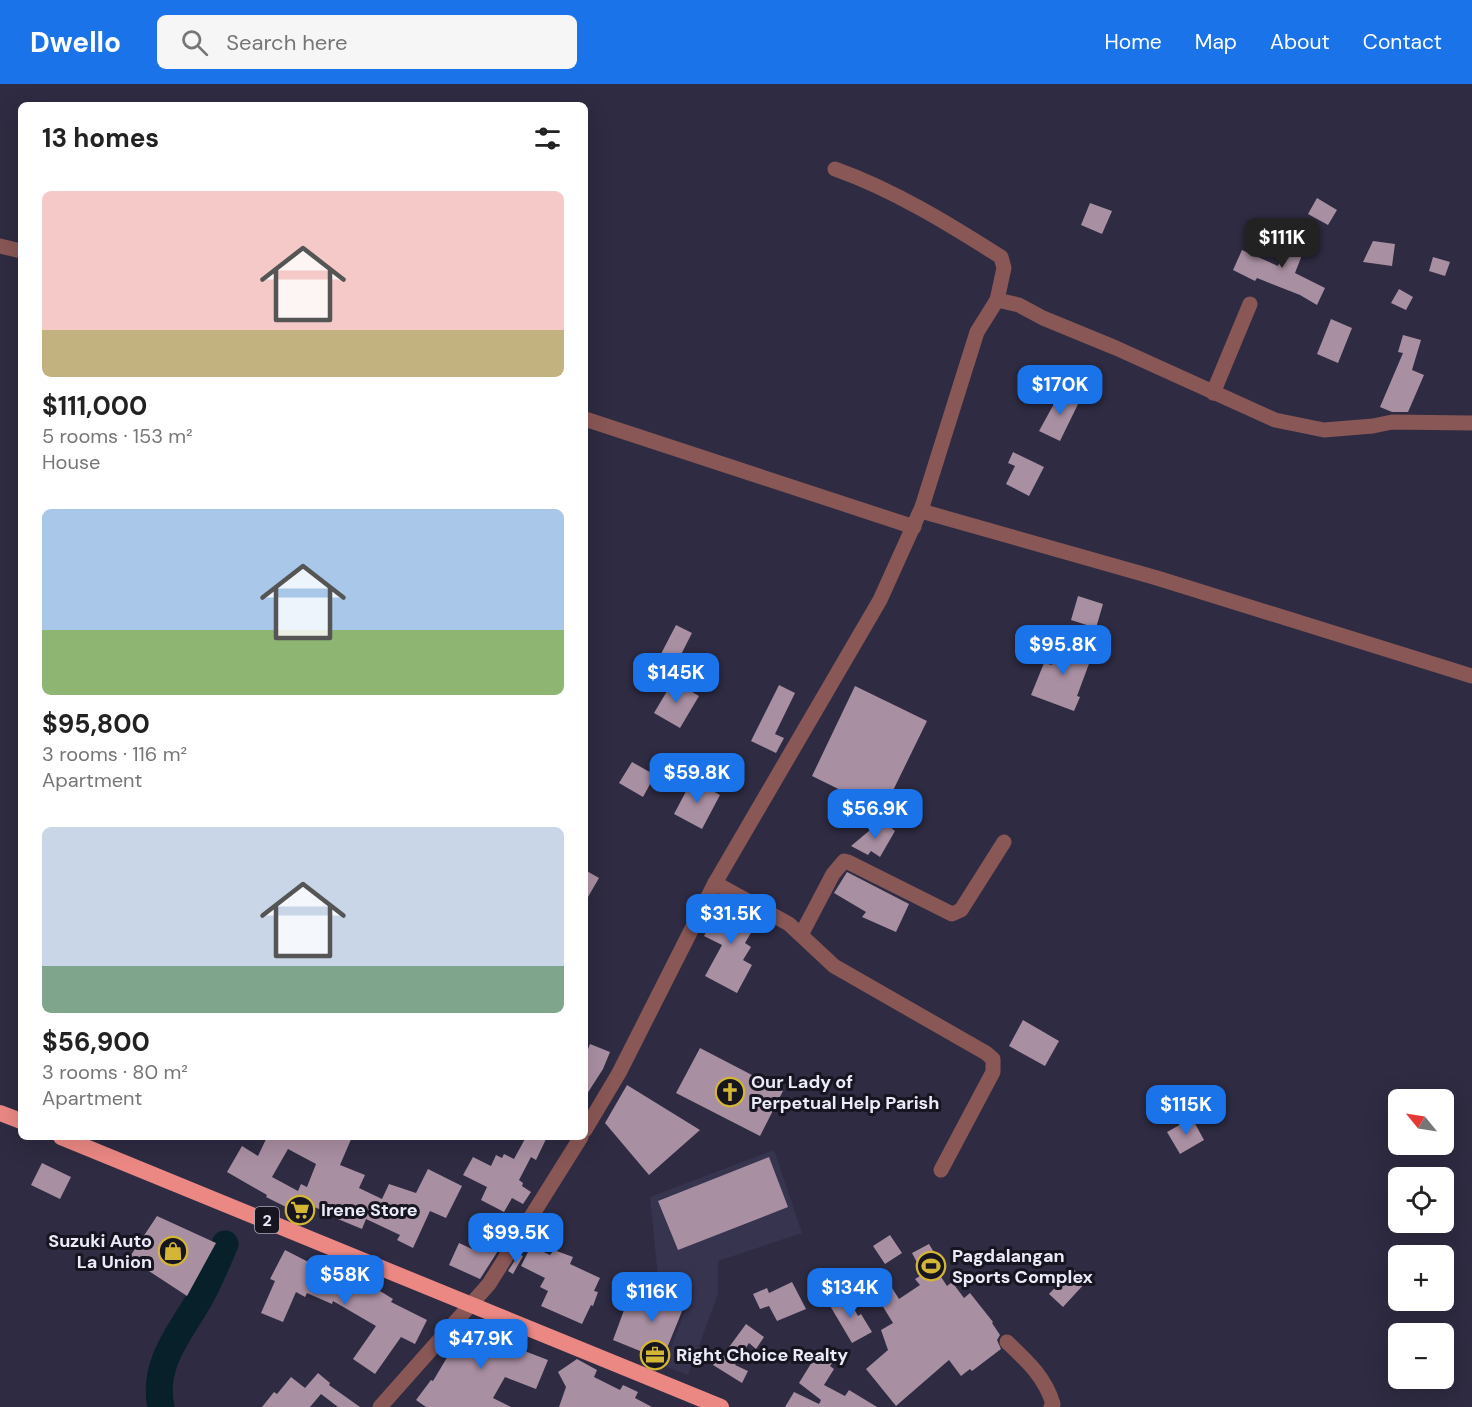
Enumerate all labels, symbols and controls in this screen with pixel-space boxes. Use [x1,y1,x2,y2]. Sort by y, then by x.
search box [157,15,577,69]
text: Dwello [30,24,121,61]
icon: search [178,26,211,59]
text: Search here [226,28,348,57]
text: Home [1104,28,1162,56]
text: Map [1195,28,1237,56]
text: About [1270,28,1330,56]
text: Contact [1363,28,1442,56]
text: 13 homes [42,121,159,155]
icon: filters [531,122,564,155]
pin: $111K [1240,218,1324,269]
text: $111K [1259,224,1305,250]
icon: home [249,230,357,338]
pin: $170K [1018,365,1102,416]
text: $170K [1031,371,1089,397]
text: $111,000 [42,389,147,423]
text: 5 rooms · 153 m² [42,423,193,449]
text: House [42,449,100,475]
icon: home [249,548,357,656]
pin: $95.8K [1014,625,1112,676]
text: $95.8K [1029,631,1097,657]
pin: $145K [634,653,718,704]
text: $145K [647,659,705,685]
text: $95,800 [42,707,150,741]
text: 3 rooms · 116 m² [42,741,187,767]
pin: $59.8K [648,753,746,804]
text: $59.8K [664,759,730,785]
text: Apartment [42,767,142,793]
pin: $56.9K [826,789,924,840]
text: $56.9K [842,795,908,821]
icon: home [249,866,357,974]
pin: $31.5K [682,894,780,945]
text: $31.5K [700,900,762,926]
text: $56,900 [42,1025,150,1059]
text: 3 rooms · 80 m² [42,1059,188,1085]
place label: Our Lady of Perpetual Help Parish [751,1070,939,1115]
church icon: Our Lady of Perpetual Help Parish [714,1076,746,1108]
text: Apartment [42,1085,142,1111]
pin: $115K [1144,1085,1228,1136]
north arrow [1388,1089,1454,1155]
map controls [1388,1089,1454,1389]
text: $115K [1160,1091,1212,1117]
button: locate [1388,1167,1454,1233]
supermarket icon: Irene Store [284,1194,316,1226]
place label: Irene Store [321,1198,418,1222]
road number: 2 [255,1207,279,1233]
pin: $99.5K [467,1213,565,1264]
text: $99.5K [482,1219,550,1245]
place label: Suzuki Auto La Union [48,1229,152,1274]
shop icon: Suzuki Auto La Union [157,1235,189,1267]
place label: Pagdalangan Sports Complex [952,1244,1093,1289]
button: + [1388,1245,1454,1311]
sports icon: Pagdalangan Sports Complex [915,1250,947,1282]
pin: $58K [309,1255,381,1306]
text: $58K [320,1261,370,1287]
pin: $134K [808,1268,892,1319]
pin: $116K [610,1272,694,1323]
text: $134K [821,1274,879,1300]
text: $116K [626,1278,678,1304]
pin: $47.9K [432,1319,530,1370]
button: − [1388,1323,1454,1389]
text: $47.9K [449,1325,513,1351]
office icon: Right Choice Realty [639,1339,671,1371]
place label: Right Choice Realty [676,1343,848,1367]

